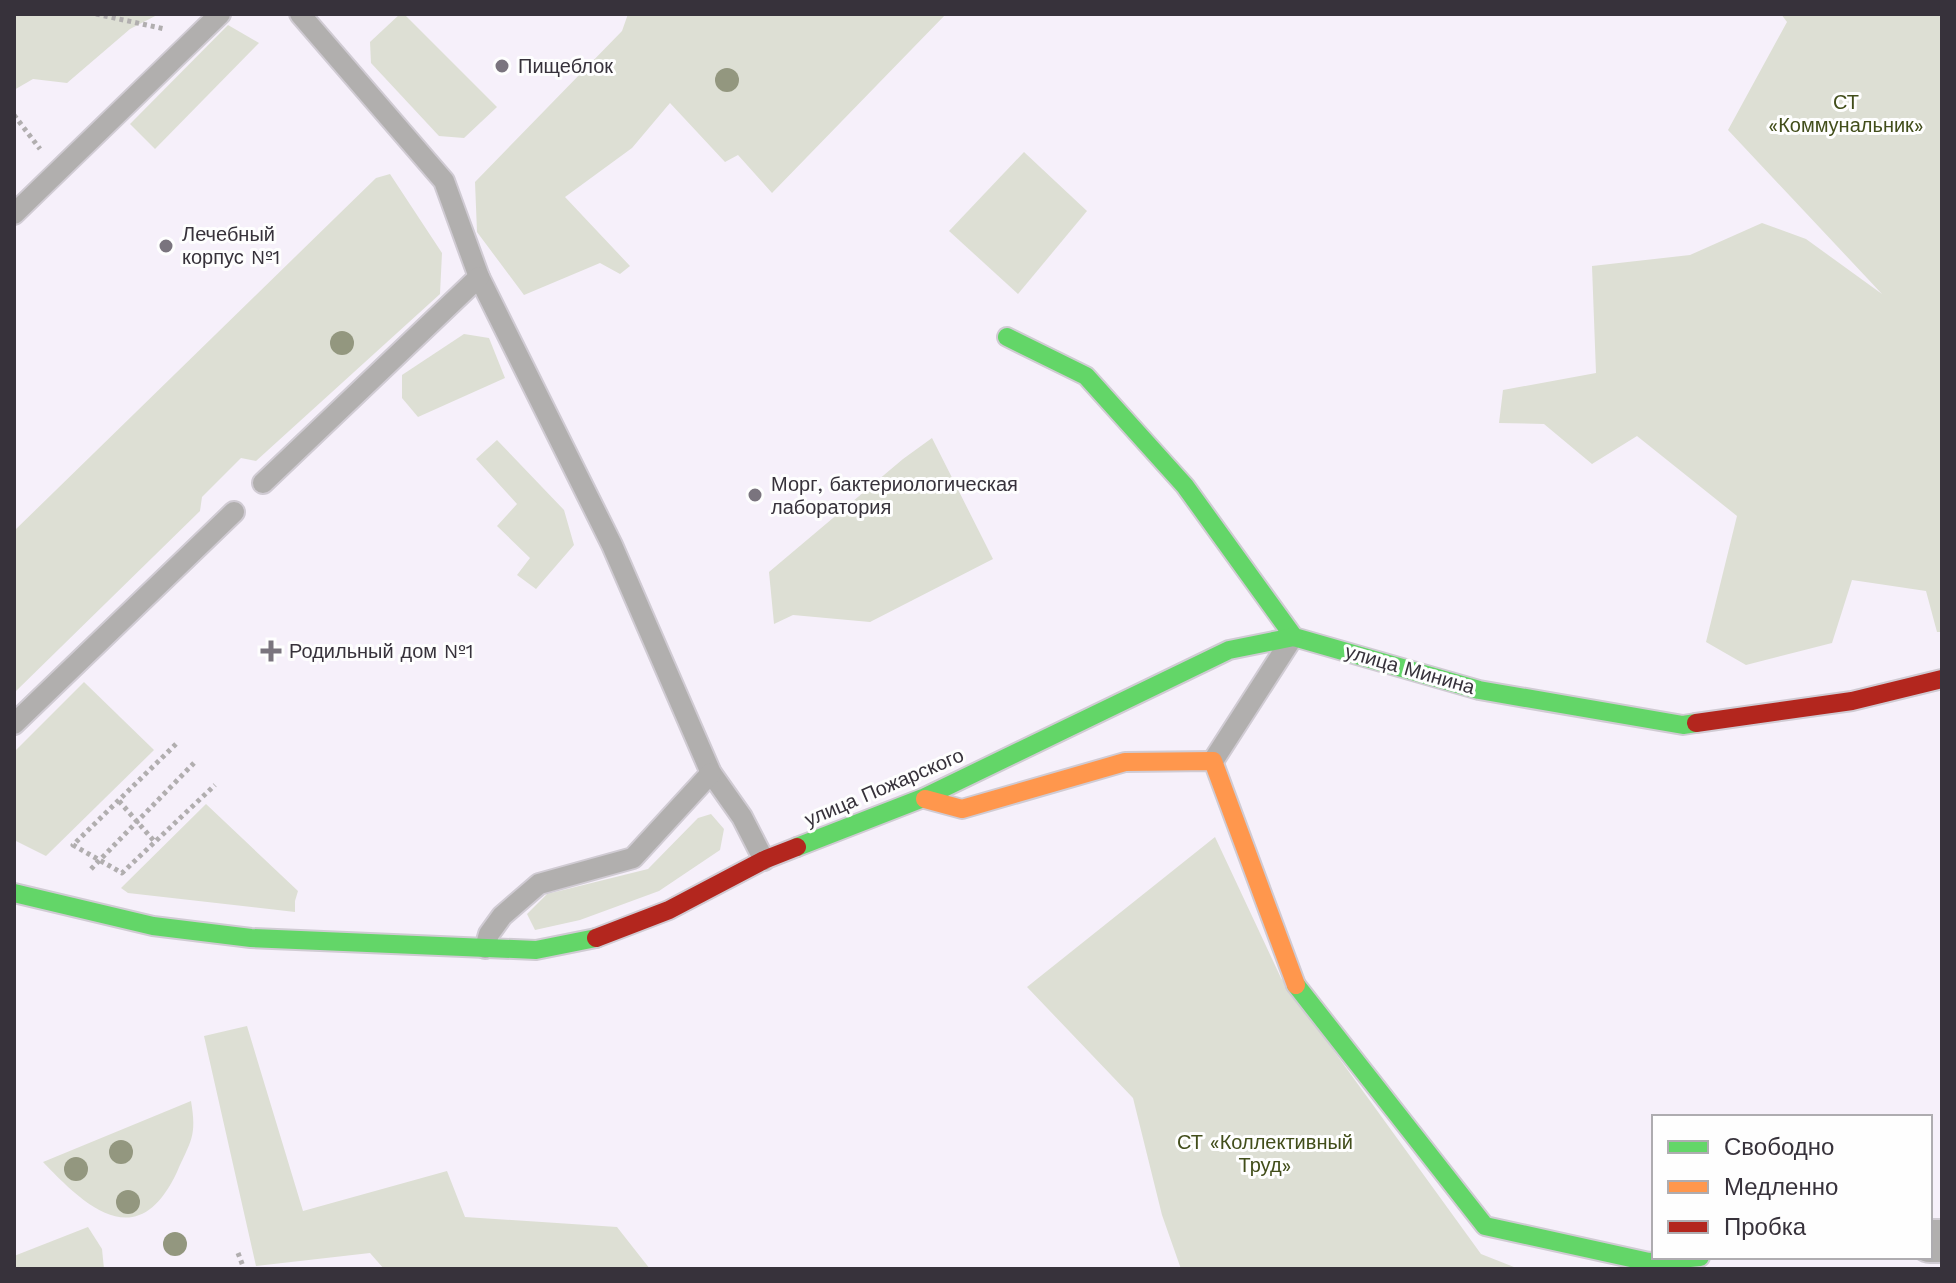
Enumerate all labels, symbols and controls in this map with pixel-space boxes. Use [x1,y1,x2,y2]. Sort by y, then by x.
place label: Пищеблок [518,54,613,78]
marker: Пищеблок [493,57,511,75]
park label: СТ «Коммунальник» [1768,90,1924,137]
place label: Лечебный корпус №1 [182,222,280,269]
marker: Лечебный корпус №1 [157,237,175,255]
place label: Морг, бактериологическая лаборатория [771,472,1018,519]
marker: Морг, бактериологическая лаборатория [746,486,764,504]
place label: Родильный дом №1 [289,639,474,663]
street label: улица Минина [1342,639,1479,699]
marker: Родильный дом №1 [260,640,282,662]
street label: улица Пожарского [801,743,967,831]
legend [1652,1115,1932,1259]
park label: СТ «Коллективный Труд» [1177,1130,1353,1177]
text: Свободно [1724,1133,1834,1161]
text: Медленно [1724,1173,1838,1201]
text: Пробка [1724,1213,1807,1241]

